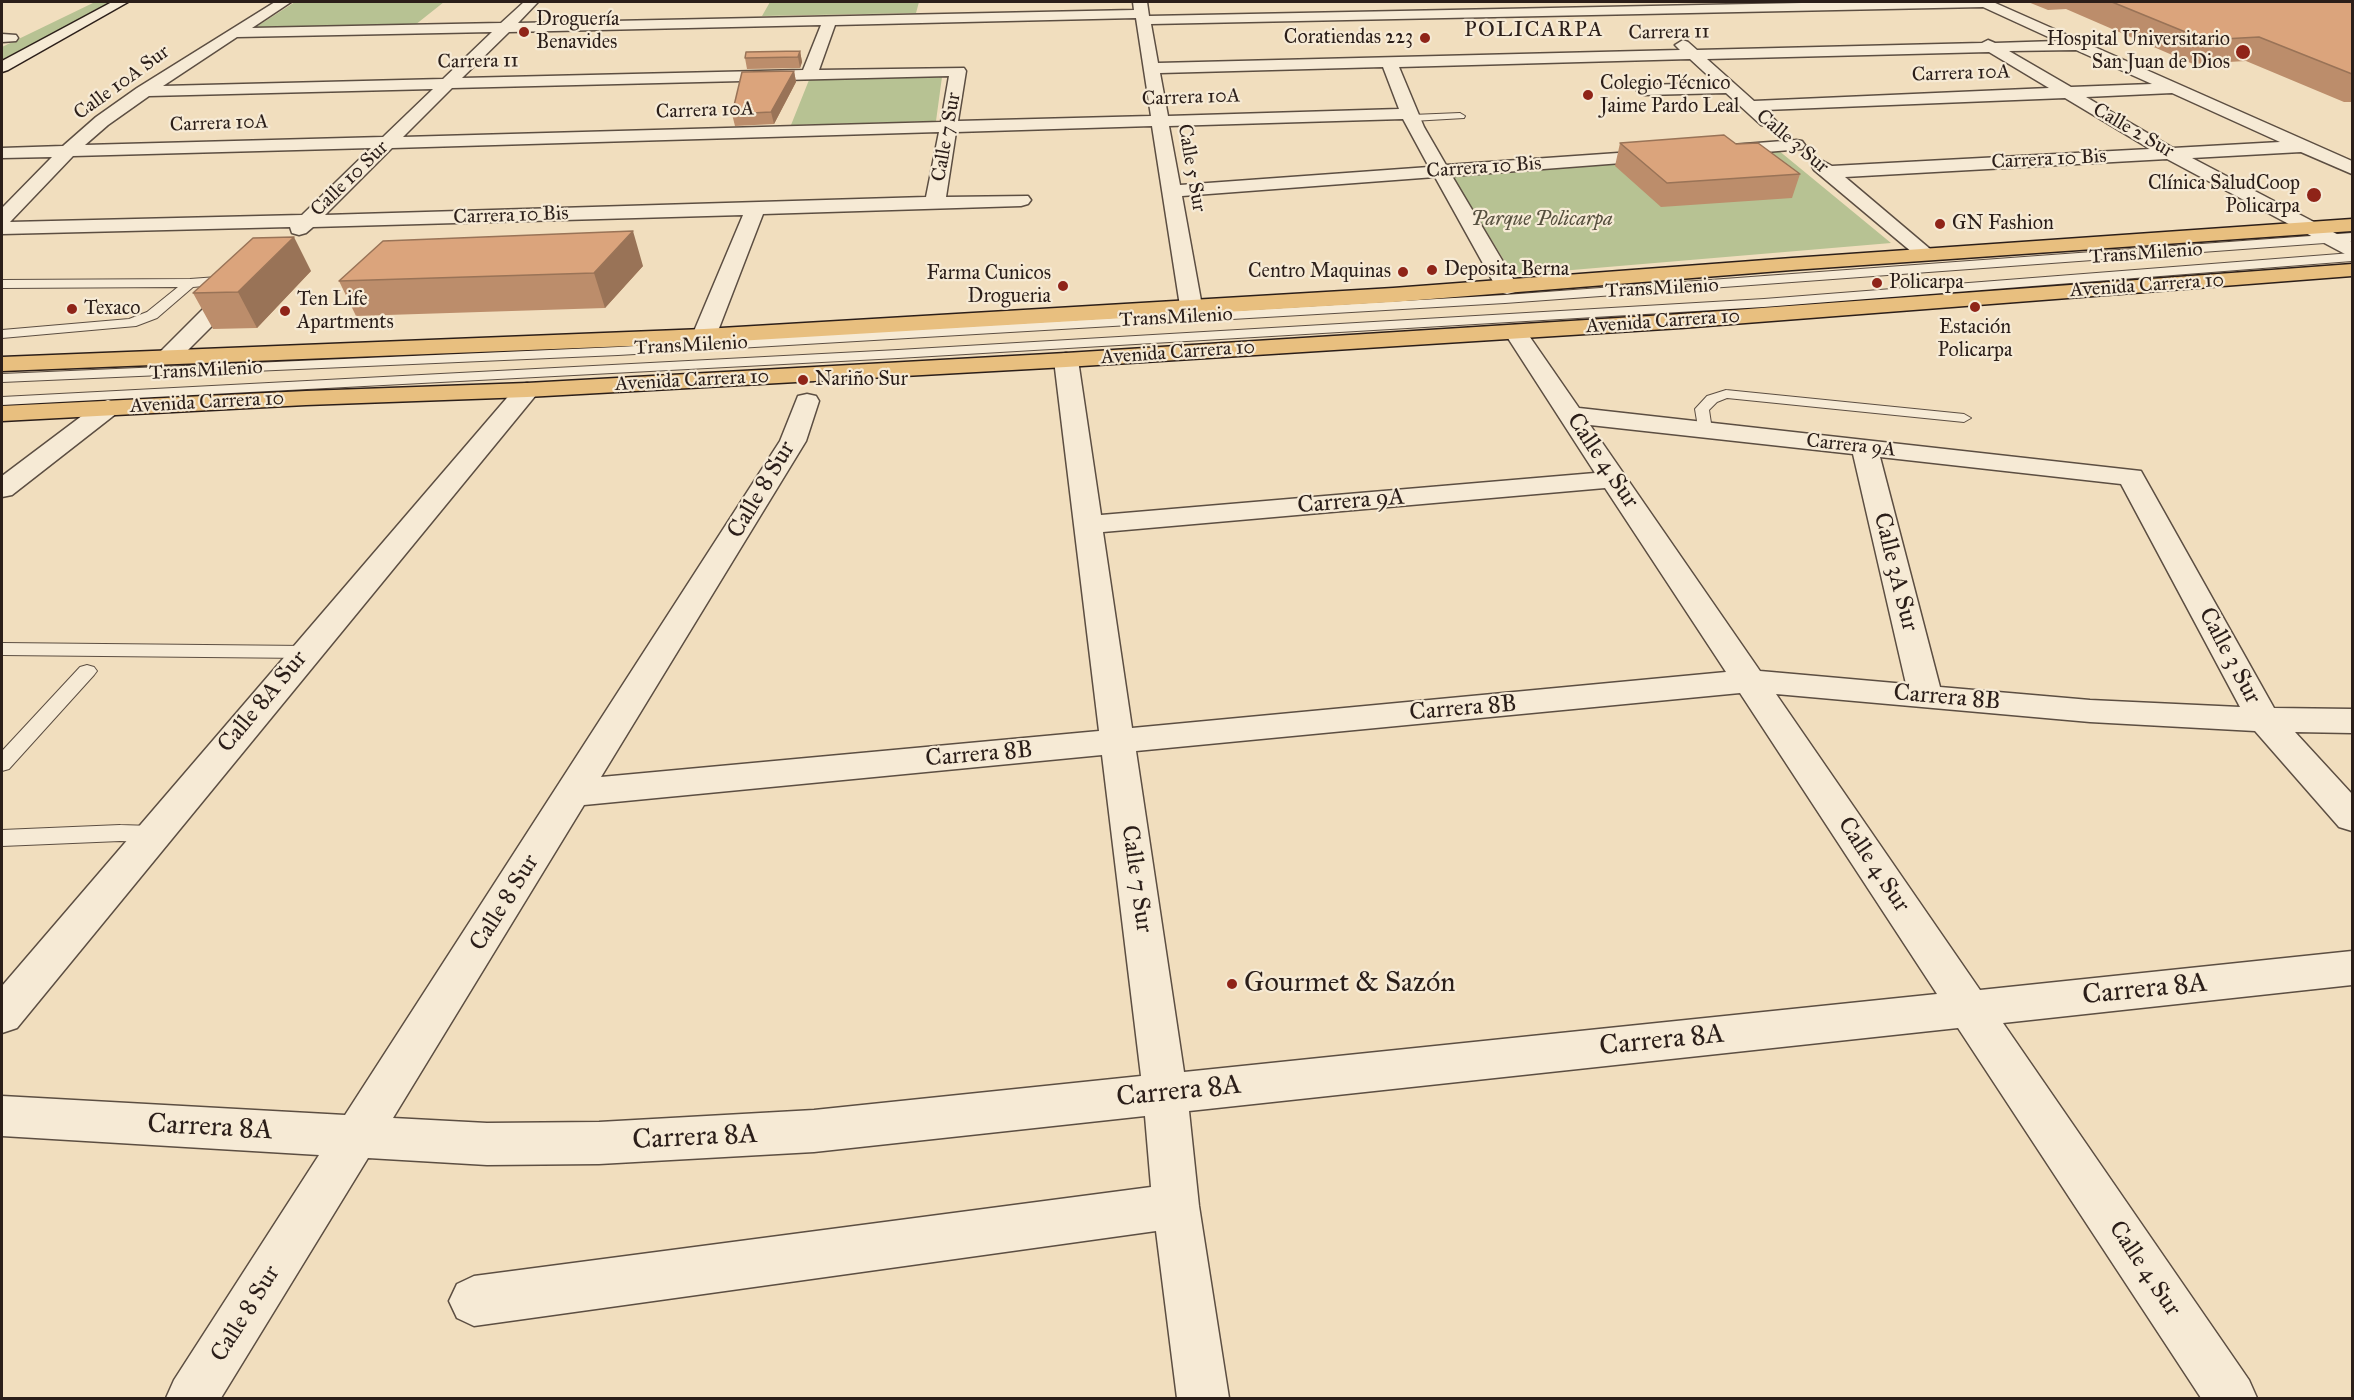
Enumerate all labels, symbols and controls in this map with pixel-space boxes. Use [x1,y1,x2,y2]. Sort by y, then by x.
place label: Droguería Benavides [536,8,619,55]
district label: POLICARPA [1464,18,1604,44]
street label: Carrera 11 [1628,20,1710,46]
marker: Droguería Benavides [517,25,531,39]
place label: Coratiendas 223 [1284,26,1413,50]
place label: Hospital Universitario San Juan de Dios [2047,28,2230,75]
marker: Coratiendas 223 [1418,31,1432,45]
street label: Calle 10A Sur [69,40,175,126]
marker: Hospital Universitario San Juan de Dios [2234,43,2252,61]
street label: Carrera 11 [437,49,519,75]
street label: Carrera 10A [1911,60,2011,88]
place label: Colegio Técnico Jaime Pardo Leal [1600,72,1739,119]
street label: Carrera 10A [1141,84,1241,112]
marker: Colegio Técnico Jaime Pardo Leal [1581,88,1595,102]
street label: Calle 7 Sur [927,91,967,183]
street label: Carrera 10A [655,97,755,125]
street label: Calle 2 Sur [2088,98,2178,164]
street label: Calle 3 Sur [1751,105,1833,179]
street label: Carrera 10A [169,110,269,138]
street label: Calle 5 Sur [1171,122,1211,214]
street label: Calle 10 Sur [306,136,394,222]
street label: Carrera 10 Bis [1991,145,2107,175]
street label: Carrera 10 Bis [1426,152,1542,184]
place label: Clínica SaludCoop Policarpa [2148,172,2300,219]
marker: Clínica SaludCoop Policarpa [2305,186,2323,204]
street label: Carrera 10 Bis [453,202,569,230]
park label: Parque Policarpa [1471,208,1613,232]
place label: GN Fashion [1952,212,2054,236]
marker: GN Fashion [1933,217,1947,231]
street label: TransMilenio [2089,238,2203,270]
place label: Deposita Berna [1444,258,1569,282]
place label: Centro Maquinas [1248,260,1391,284]
place label: Farma Cunicos Drogueria [926,262,1051,309]
marker: Deposita Berna [1425,263,1439,277]
marker: Centro Maquinas [1396,265,1410,279]
street label: Avenida Carrera 10 [2069,269,2225,303]
place label: Policarpa [1889,271,1964,295]
street label: TransMilenio [1605,274,1719,304]
marker: Policarpa [1870,276,1884,290]
marker: Farma Cunicos Drogueria [1056,279,1070,293]
place label: Ten Life Apartments [297,288,394,335]
place label: Texaco [84,297,140,321]
marker: Estación Policarpa [1968,300,1982,314]
marker: Texaco [65,302,79,316]
street label: TransMilenio [1119,303,1233,333]
marker: Ten Life Apartments [278,304,292,318]
street label: Avenida Carrera 10 [1585,305,1741,339]
place label: Estación Policarpa [1938,316,2012,363]
street label: TransMilenio [634,331,748,361]
street label: Avenida Carrera 10 [1100,336,1256,370]
street label: TransMilenio [149,356,263,386]
street label: Avenida Carrera 10 [614,365,770,397]
place label: Nariño Sur [815,368,908,392]
marker: Nariño Sur [796,373,810,387]
street label: Avenida Carrera 10 [129,387,285,419]
street label: Calle 4 Sur [1560,408,1644,514]
street label: Carrera 9A [1805,429,1897,463]
street label: Calle 8 Sur [722,436,802,544]
street label: Carrera 9A [1296,483,1406,521]
street label: Calle 3A Sur [1866,510,1924,634]
street label: Calle 3 Sur [2192,603,2266,709]
street label: Calle 8A Sur [212,645,314,759]
street label: Carrera 8B [1892,679,2002,717]
street label: Carrera 8B [1408,690,1518,728]
street label: Carrera 8B [924,736,1034,774]
street label: Calle 4 Sur [1831,812,1915,918]
street label: Calle 7 Sur [1114,823,1158,935]
street label: Calle 8 Sur [464,850,546,956]
place label: Gourmet & Sazón [1244,967,1455,1001]
street label: Carrera 8A [2081,967,2209,1013]
marker: Gourmet & Sazón [1225,977,1239,991]
street label: Carrera 8A [1598,1018,1726,1064]
street label: Carrera 8A [1115,1069,1243,1115]
street label: Carrera 8A [146,1108,274,1148]
street label: Carrera 8A [631,1118,759,1158]
street label: Calle 4 Sur [2102,1216,2186,1322]
street label: Calle 8 Sur [205,1261,287,1367]

